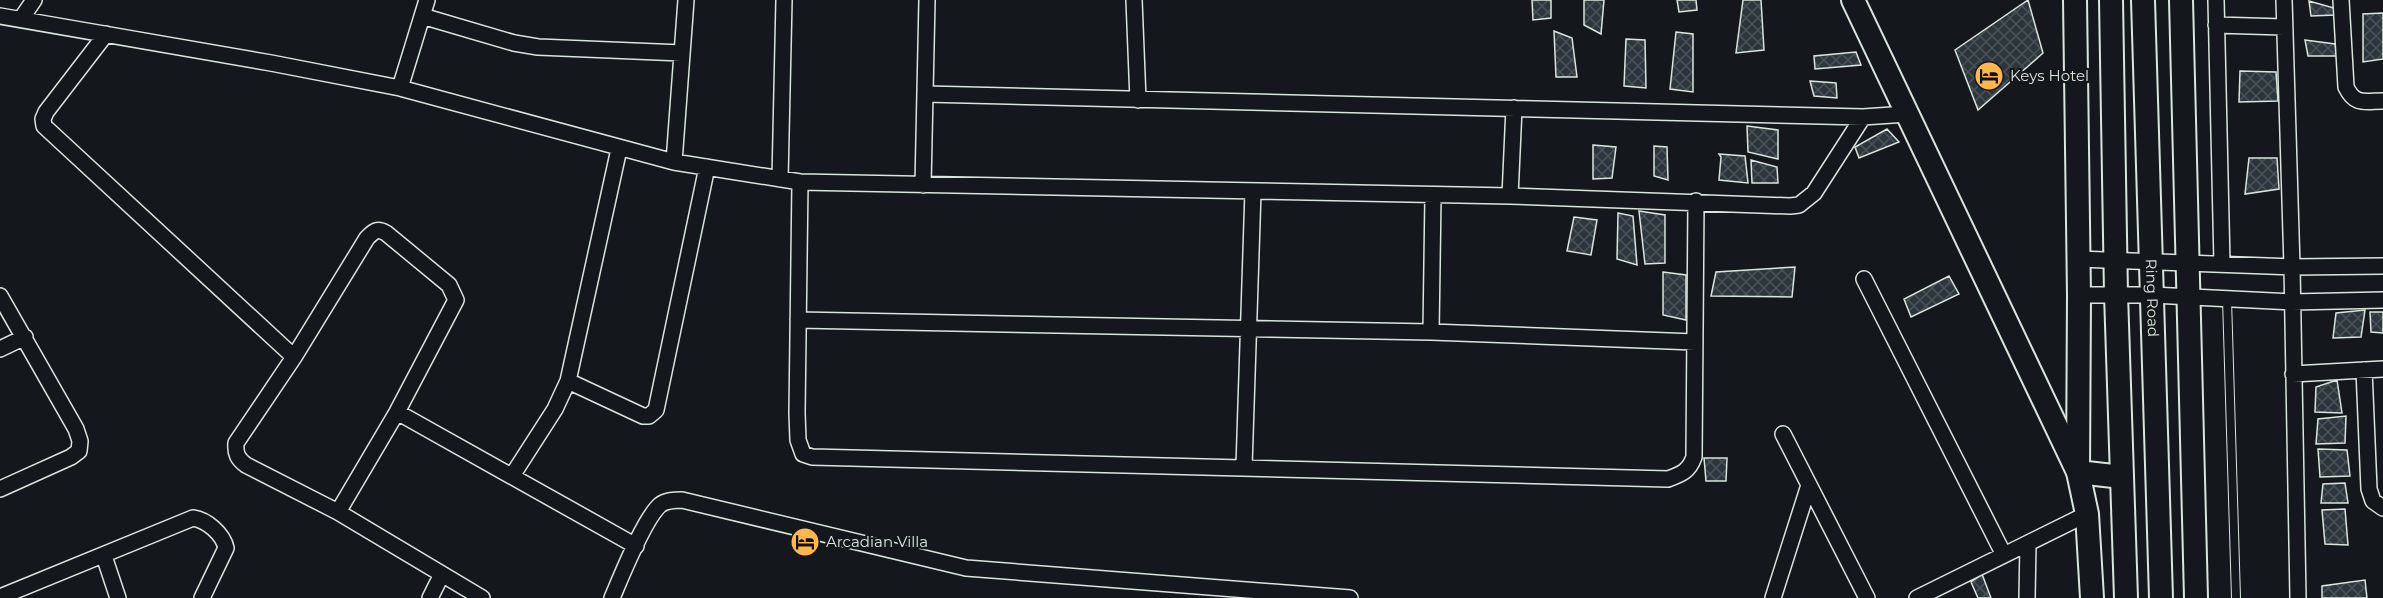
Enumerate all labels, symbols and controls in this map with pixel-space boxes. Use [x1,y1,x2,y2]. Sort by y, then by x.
hotel icon: Keys Hotel [1973,60,2005,92]
place label: Keys Hotel [2010,66,2089,85]
street label: Ring Road [2142,258,2163,337]
hotel icon: Arcadian Villa [789,526,821,558]
place label: Arcadian Villa [826,532,928,551]

